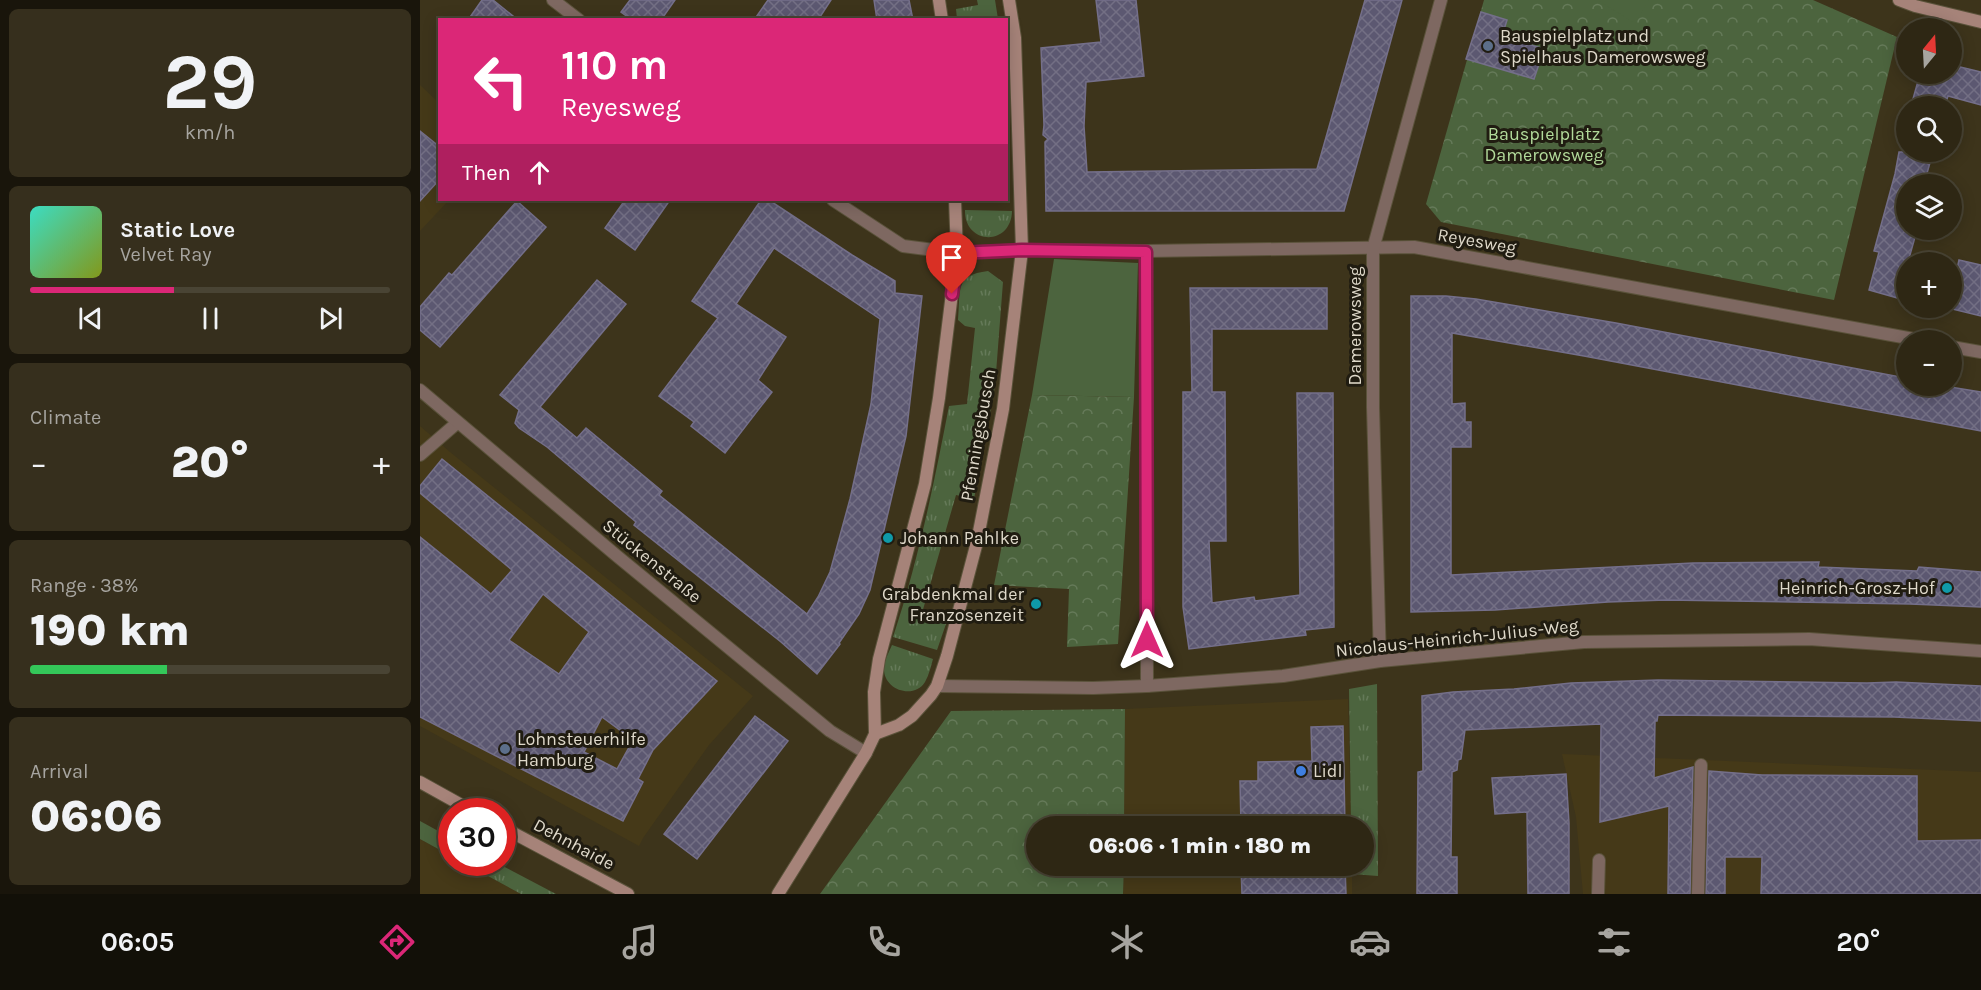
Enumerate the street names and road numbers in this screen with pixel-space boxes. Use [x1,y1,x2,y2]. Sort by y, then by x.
street label: Reyesweg [1436,223,1518,259]
street label: Damerowsweg [1344,266,1366,386]
street label: Pfenningsbusch [956,367,1000,503]
street label: Stückenstraße [598,514,706,608]
street label: Nicolaus-Heinrich-Julius-Weg [1334,614,1580,662]
street label: Dehnhaide [530,813,618,875]

